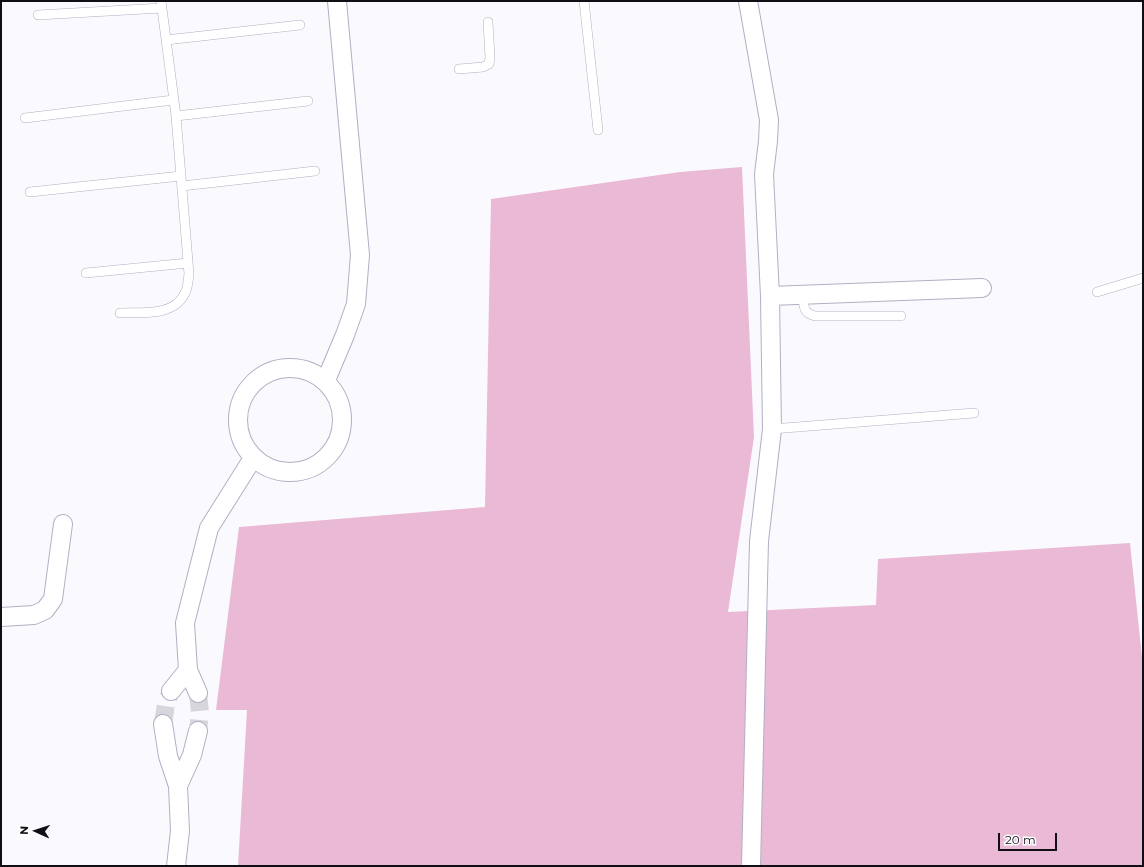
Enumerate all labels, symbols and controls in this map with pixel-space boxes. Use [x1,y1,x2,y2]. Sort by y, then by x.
north arrow [16,811,56,851]
scale bar [1000,825,1059,851]
text: N [17,826,31,835]
text: 20 m [1005,832,1036,847]

